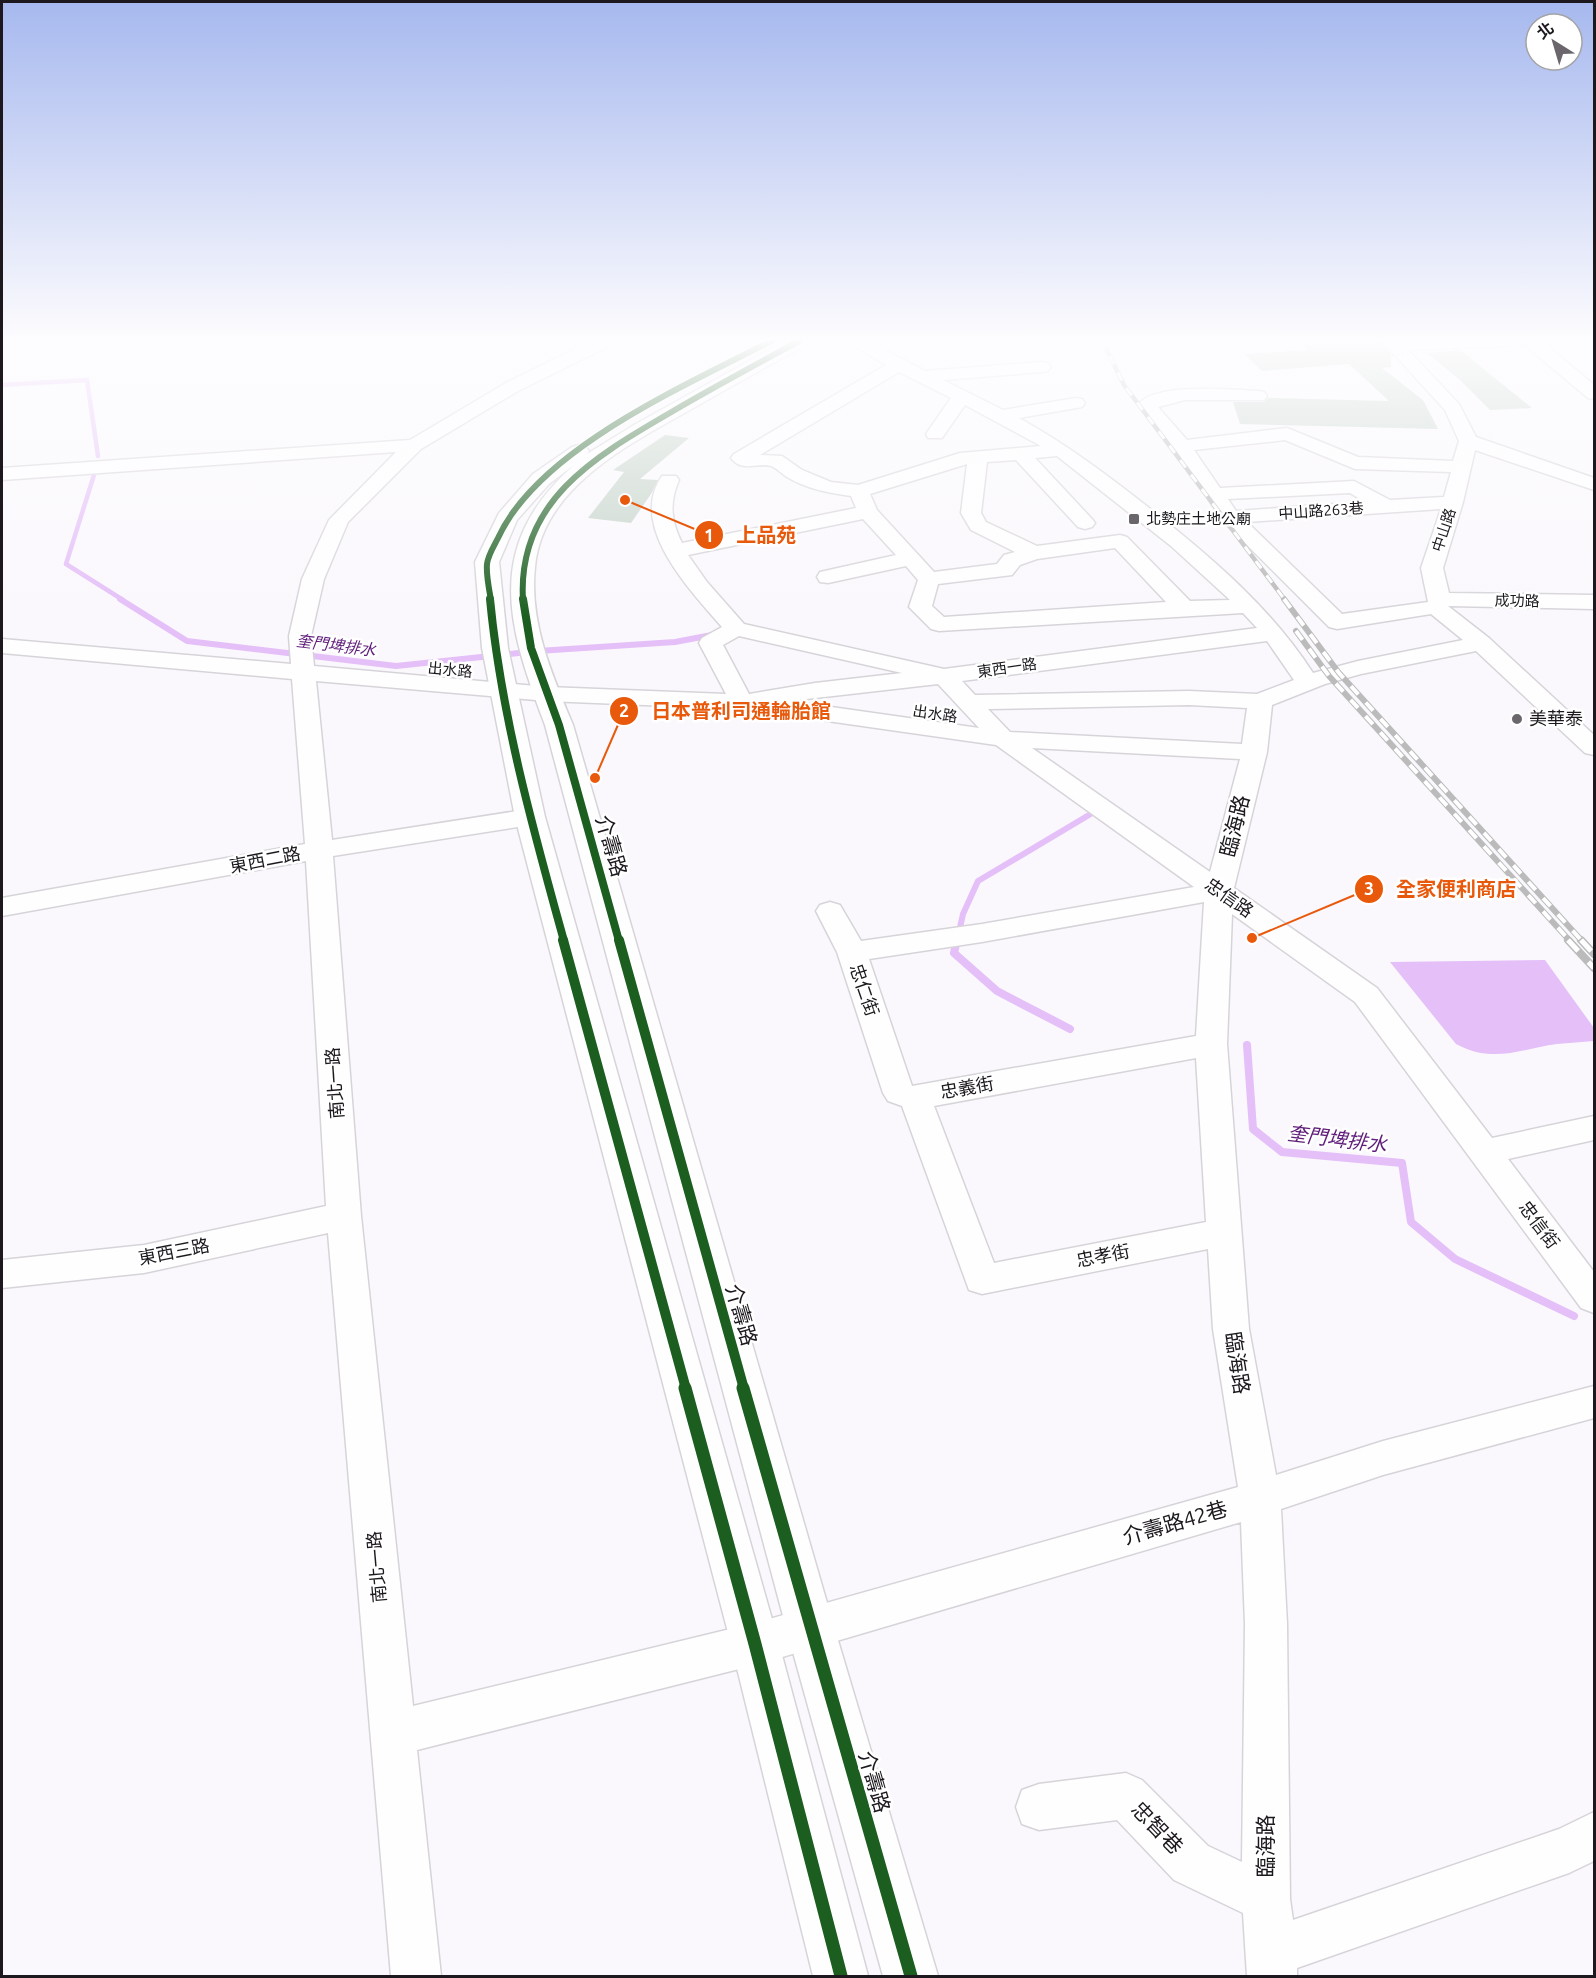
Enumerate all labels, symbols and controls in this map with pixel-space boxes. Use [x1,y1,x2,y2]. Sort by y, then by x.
north arrow [1524,12,1584,72]
text: 北 [1533,18,1557,42]
street label: 中山路263巷 [1278,499,1364,522]
street label: 中山路 [1428,506,1459,554]
place label: 北勢庄土地公廟 [1146,510,1251,527]
marker: 北勢庄土地公廟 [1127,512,1141,526]
callout: 上品苑 [694,516,808,554]
text: 上品苑 [736,523,796,546]
text: 1 [704,525,714,545]
street label: 成功路 [1494,592,1540,609]
water label: 奎門埤排水 [295,631,378,659]
street label: 東西一路 [976,655,1038,680]
street label: 出水路 [427,659,473,680]
callout: 日本普利司通輪胎館 [609,692,843,730]
text: 日本普利司通輪胎館 [651,699,831,722]
text: 2 [619,700,629,720]
street label: 出水路 [912,702,959,725]
place label: 美華泰 [1529,708,1583,728]
marker: 美華泰 [1510,712,1524,726]
street label: 臨海路 [1215,792,1253,859]
street label: 介壽路 [592,812,632,879]
street label: 東西二路 [228,842,302,876]
callout: 全家便利商店 [1354,870,1528,908]
street label: 忠信路 [1202,874,1257,921]
text: 全家便利商店 [1396,877,1516,900]
text: 3 [1364,878,1374,898]
street label: 忠仁街 [847,961,883,1018]
street label: 南北一路 [322,1046,346,1120]
street label: 忠義街 [939,1072,995,1102]
water label: 奎門埤排水 [1286,1121,1389,1156]
street label: 忠信街 [1516,1197,1564,1252]
street label: 東西三路 [137,1234,211,1268]
street label: 忠孝街 [1074,1240,1131,1270]
street label: 介壽路 [722,1281,762,1348]
street label: 臨海路 [1221,1330,1255,1396]
street label: 介壽路42巷 [1120,1496,1230,1548]
street label: 南北一路 [363,1530,389,1604]
street label: 介壽路 [855,1748,895,1815]
street label: 忠智巷 [1127,1796,1188,1858]
street label: 臨海路 [1253,1815,1277,1878]

